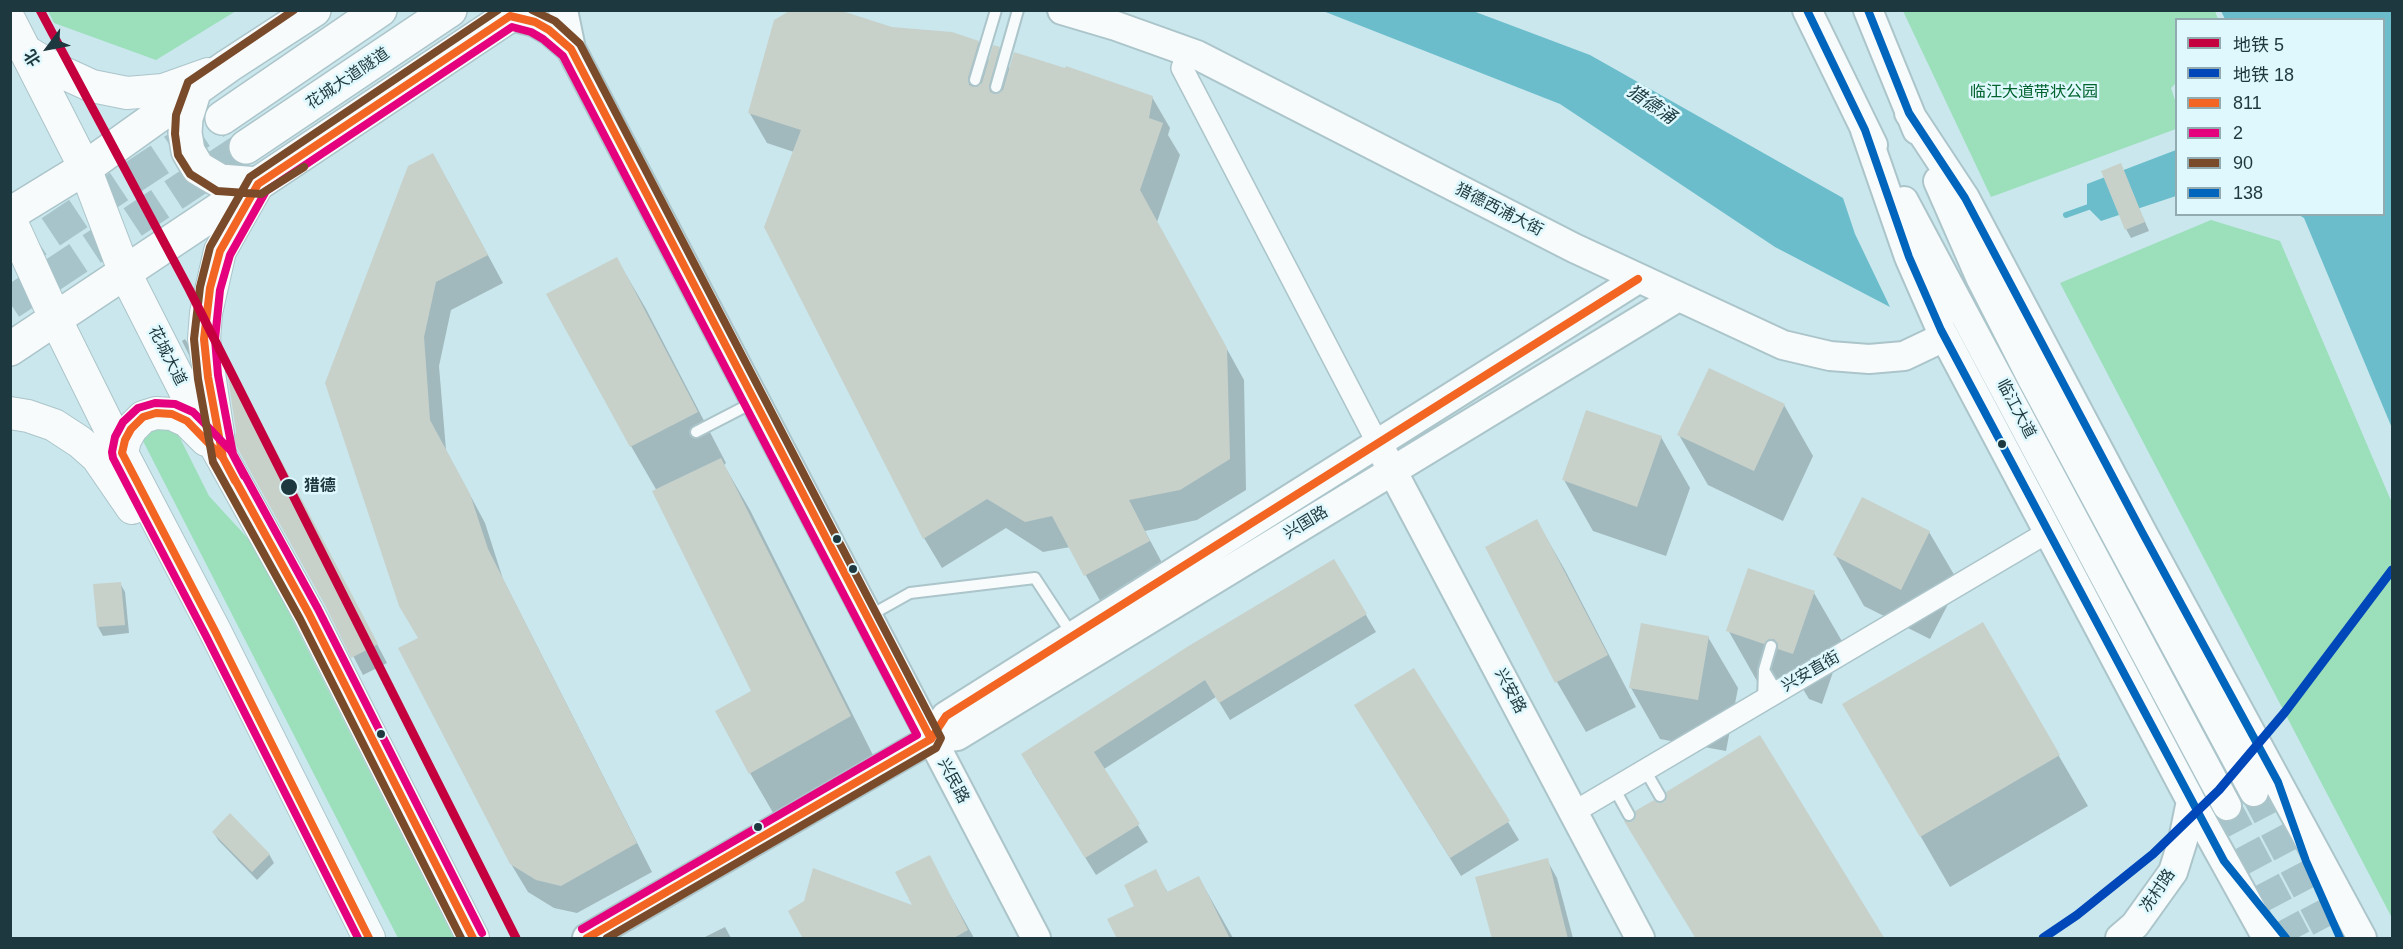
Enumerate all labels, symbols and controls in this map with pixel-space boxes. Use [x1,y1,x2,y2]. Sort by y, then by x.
north arrow [18,18,78,78]
legend [2175,18,2385,216]
text: 地铁 5 [2233,35,2284,55]
street label: 花城大道隧道 [303,44,393,114]
text: 北 [21,47,44,69]
text: 地铁 18 [2233,65,2294,85]
water label: 猎德涌 [1623,81,1679,129]
park label: 临江大道带状公园 [1970,83,2098,103]
text: 811 [2233,93,2262,113]
text: 2 [2233,123,2243,143]
text: 90 [2233,153,2253,173]
street label: 猎德西浦大街 [1452,180,1546,240]
text: 138 [2233,183,2263,203]
street label: 花城大道 [144,323,190,389]
street label: 临江大道 [1993,376,2039,442]
unlabelled marker [1996,438,2008,450]
marker: 猎德 [279,477,299,497]
place label: 猎德 [304,477,336,497]
street label: 兴国路 [1280,502,1332,544]
unlabelled marker [831,533,843,545]
unlabelled marker [847,563,859,575]
street label: 兴安直街 [1778,648,1844,696]
street label: 兴安路 [1490,665,1530,717]
unlabelled marker [375,728,387,740]
street label: 兴民路 [933,755,973,807]
unlabelled marker [752,821,764,833]
street label: 冼村路 [2137,866,2179,916]

